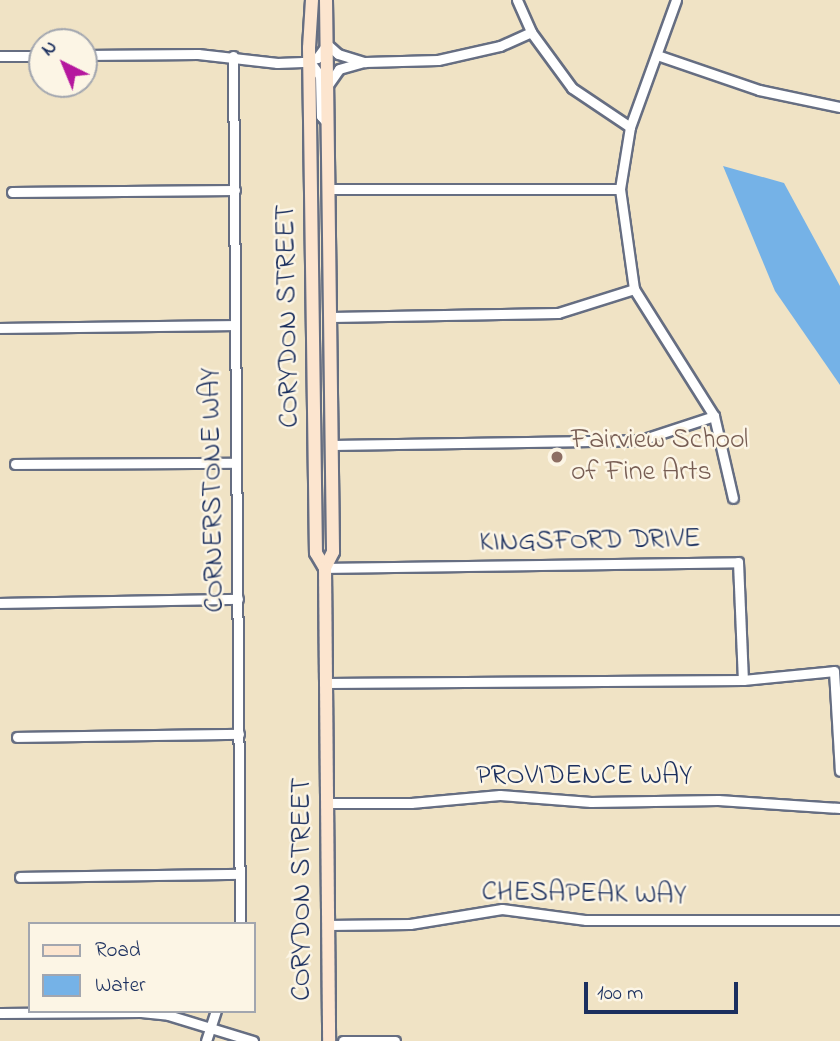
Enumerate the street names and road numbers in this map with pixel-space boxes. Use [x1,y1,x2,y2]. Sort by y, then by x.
street label: CORYDON STREET [270,204,308,428]
street label: CORNERSTONE WAY [195,367,233,613]
street label: KINGSFORD DRIVE [479,523,701,561]
street label: PROVIDENCE WAY [476,760,692,794]
street label: CORYDON STREET [286,777,320,1001]
street label: CHESAPEAK WAY [481,876,687,914]

